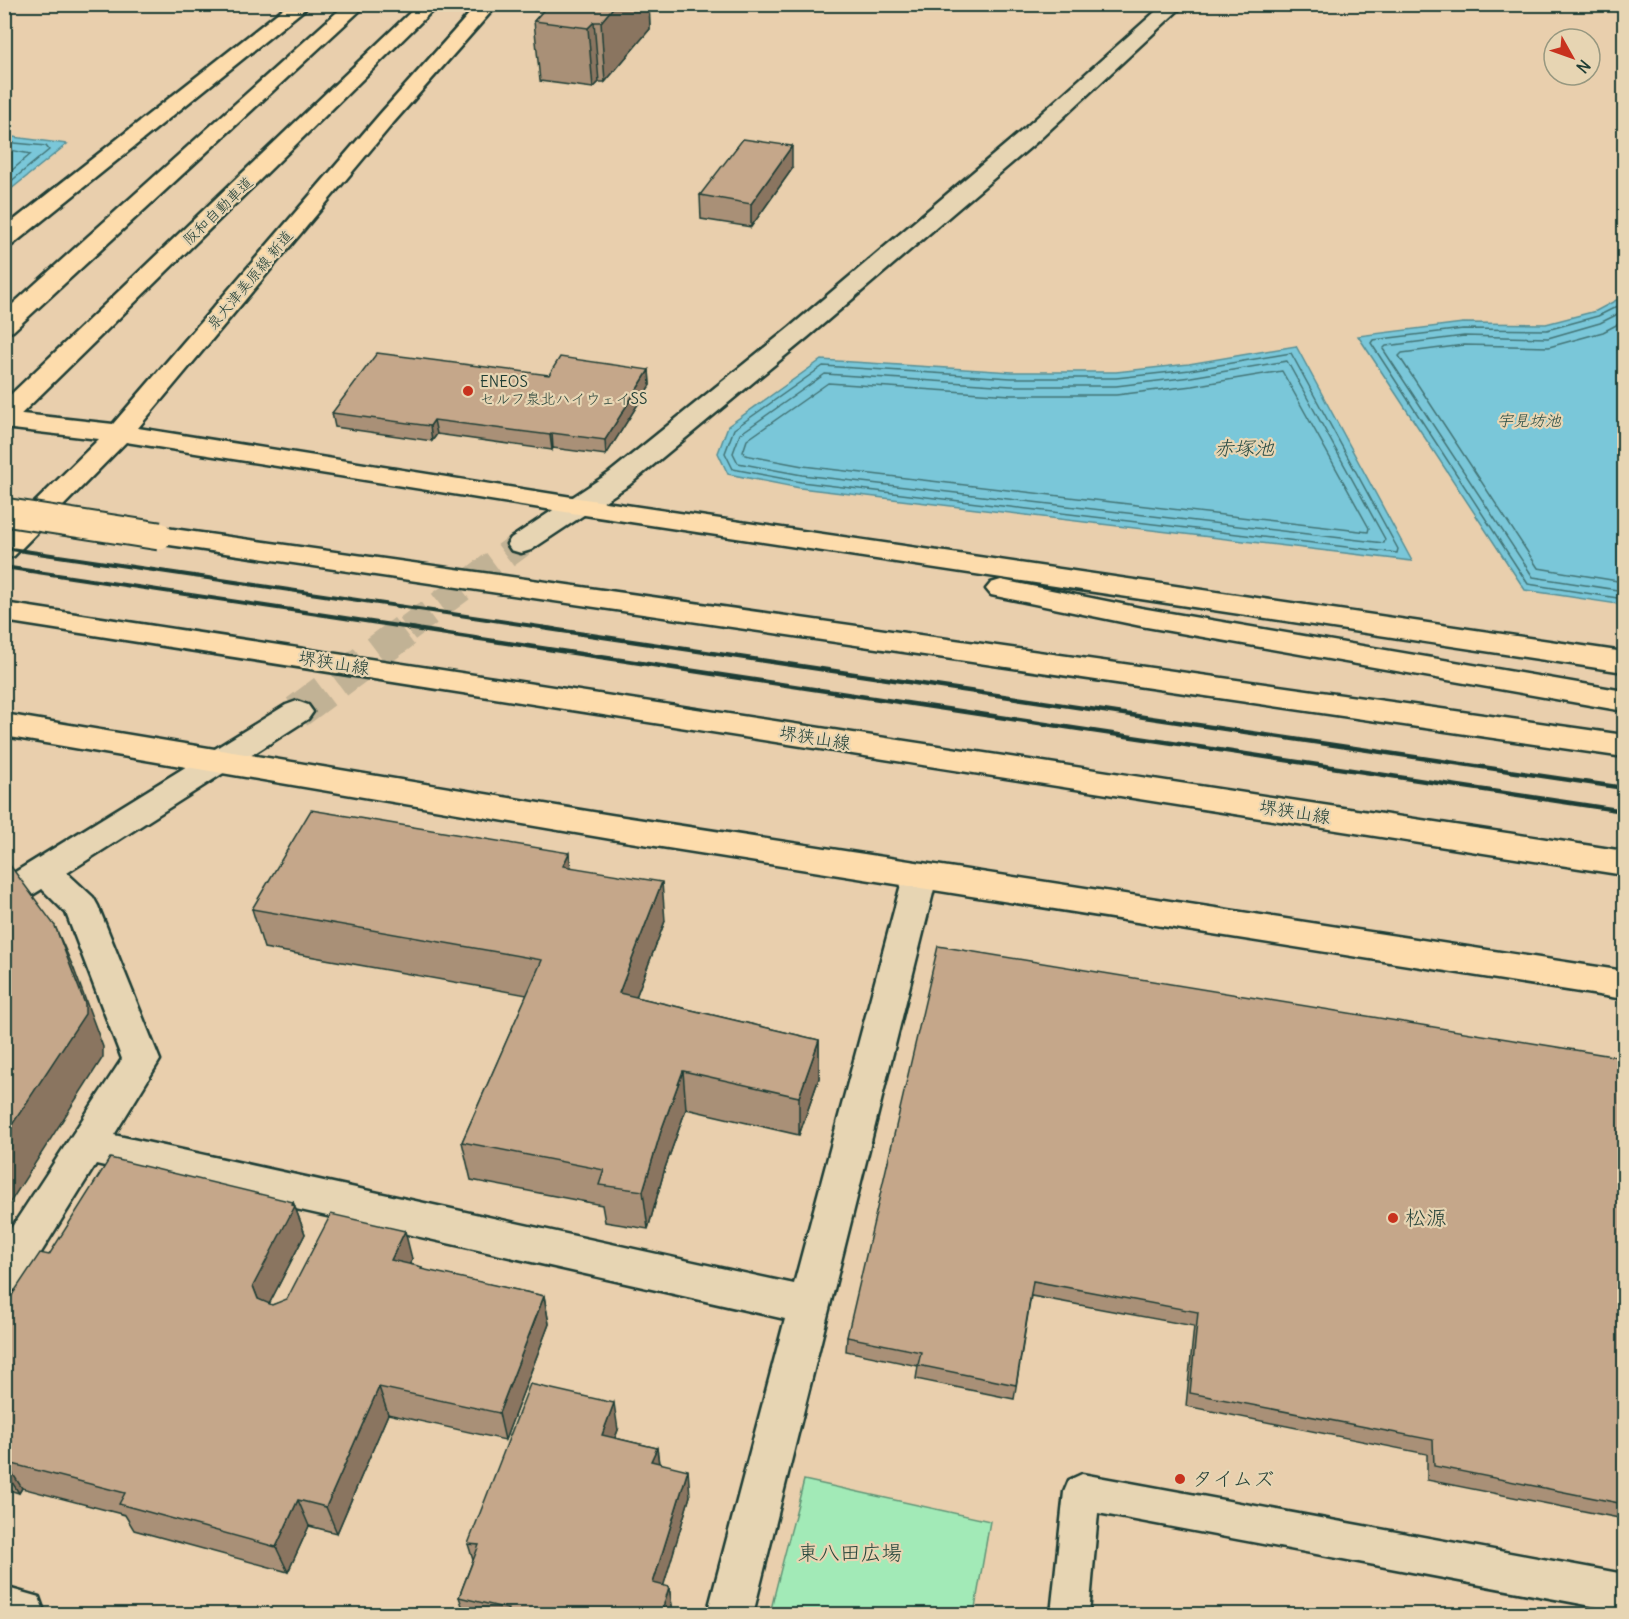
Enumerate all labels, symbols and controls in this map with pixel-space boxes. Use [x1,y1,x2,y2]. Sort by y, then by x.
north arrow [1542,27,1602,87]
text: N [1572,56,1595,77]
street label: 阪和自動車道 [179,173,257,249]
street label: 泉大津美原線 新道 [203,226,297,333]
place label: ENEOS セルフ泉北ハイウェイSS [480,372,647,408]
marker: ENEOS セルフ泉北ハイウェイSS [461,384,475,398]
water label: 宇見坊池 [1497,410,1562,430]
water label: 赤塚池 [1214,435,1275,460]
street label: 堺狭山線 [297,646,371,679]
street label: 堺狭山線 [778,721,852,754]
street label: 堺狭山線 [1258,795,1332,828]
place label: 松源 [1405,1204,1447,1231]
marker: 松源 [1386,1211,1400,1225]
place label: タイムズ [1192,1465,1274,1492]
marker: タイムズ [1173,1472,1187,1486]
park label: 東八田広場 [798,1539,903,1566]

